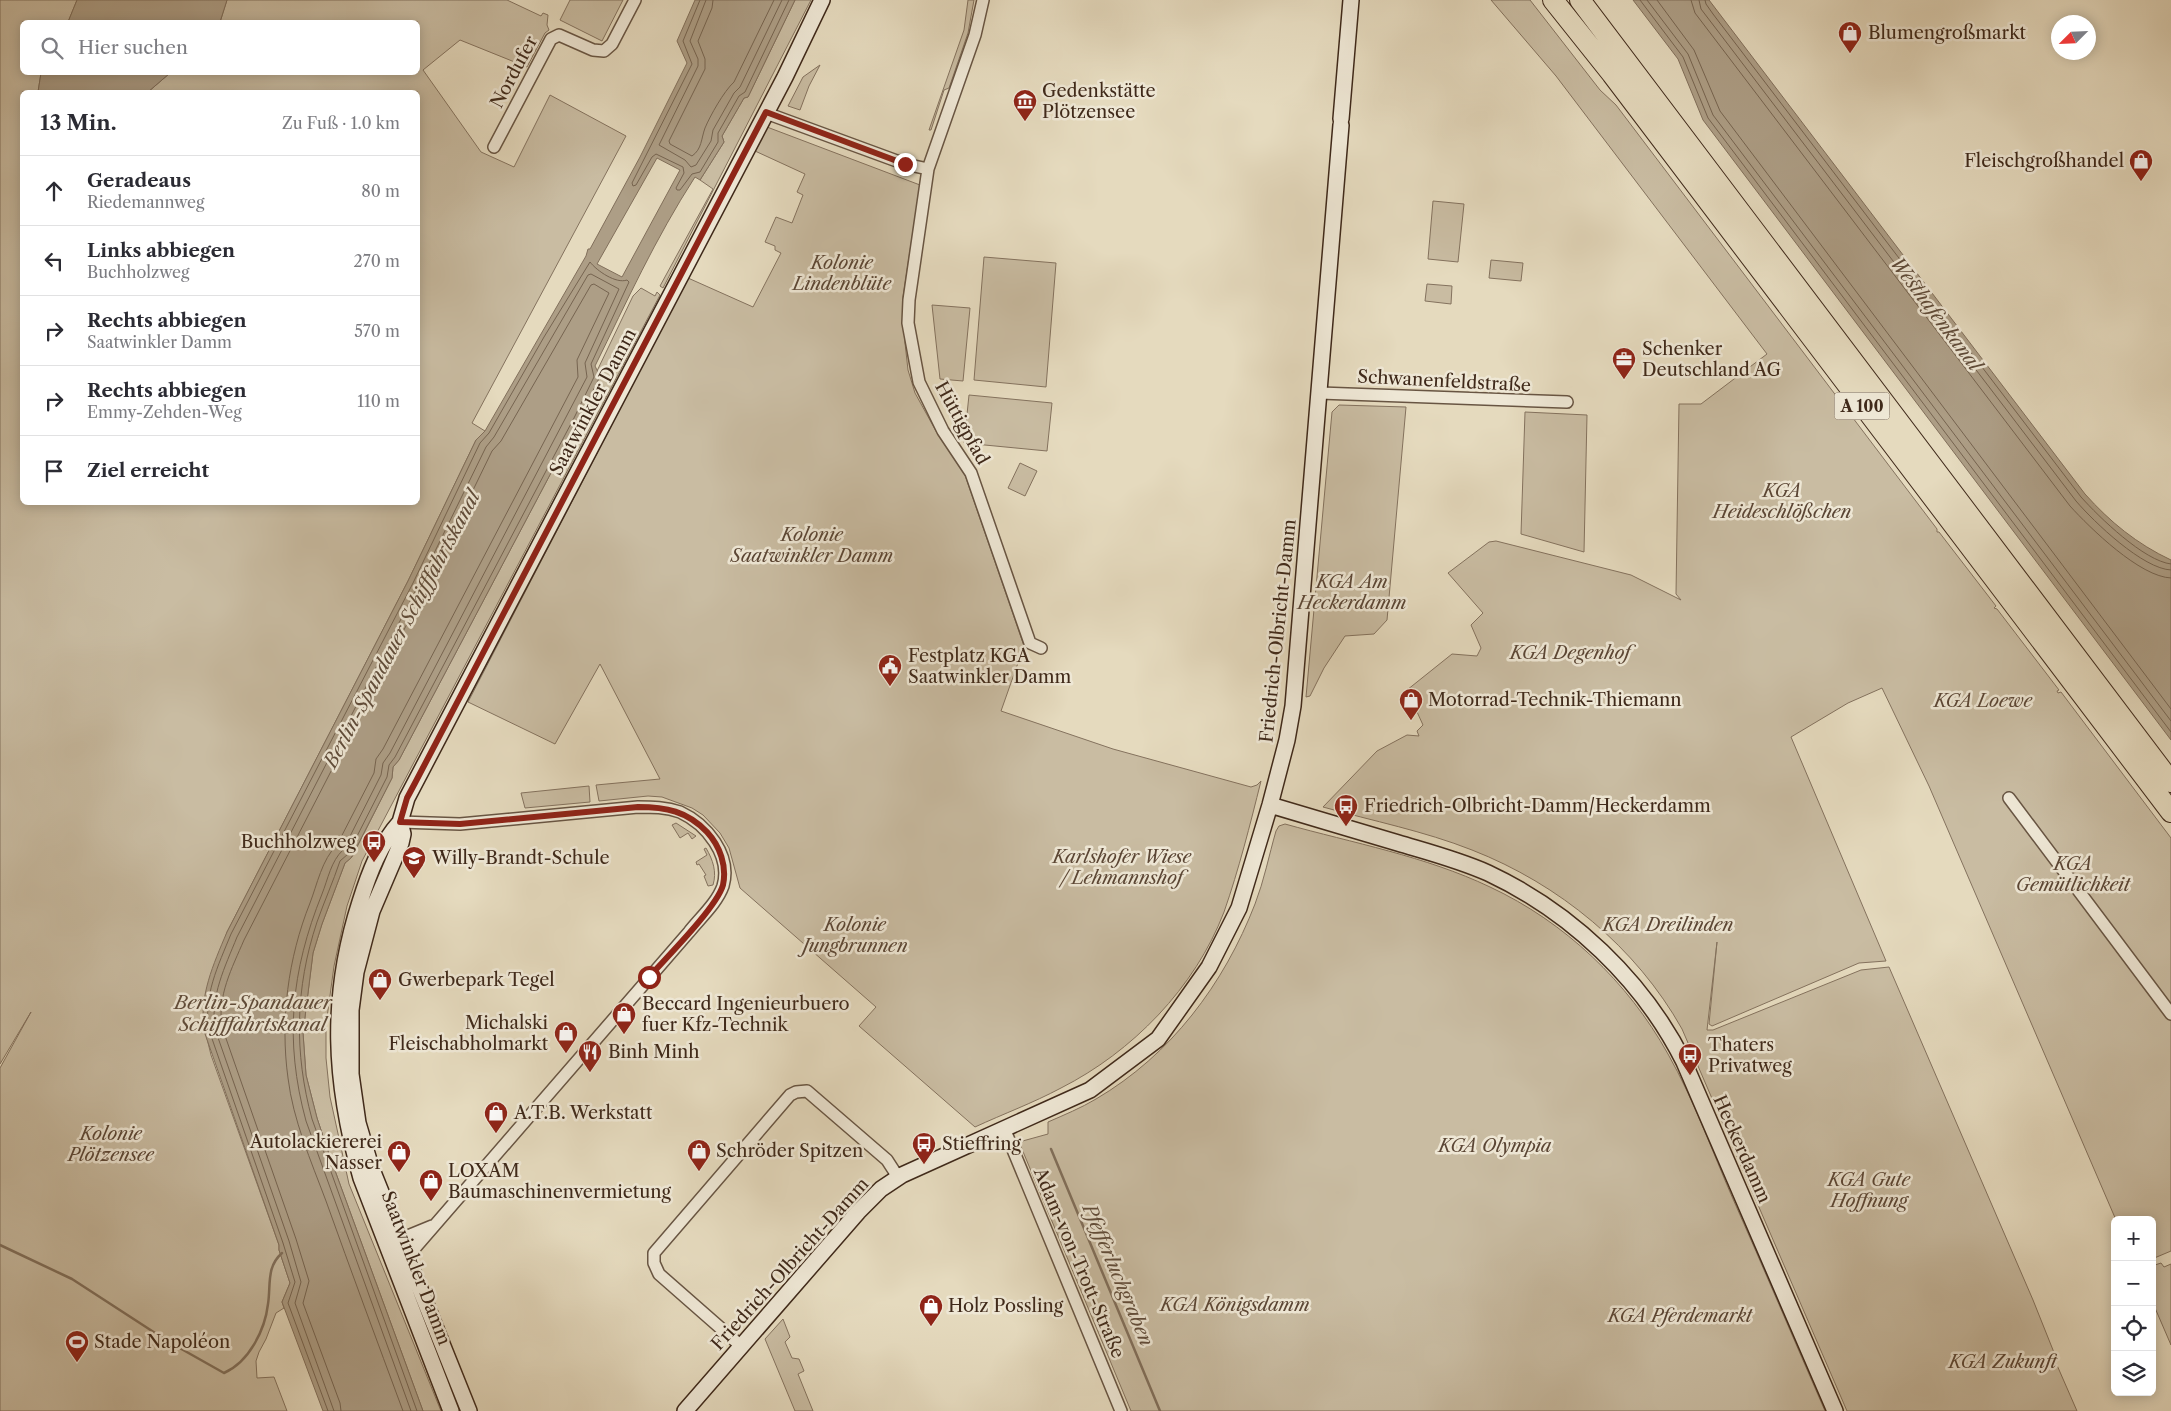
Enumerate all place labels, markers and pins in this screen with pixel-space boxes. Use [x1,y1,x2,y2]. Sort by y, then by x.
shop icon: Blumengroßmarkt [1837,20,1863,54]
place label: Blumengroßmarkt [1868,22,2026,44]
place label: Gedenkstätte Plötzensee [1042,80,1156,123]
museum icon: Gedenkstätte Plötzensee [1012,88,1038,122]
shop icon: Fleischgroßhandel [2128,148,2154,182]
place label: Fleischgroßhandel [1964,150,2124,172]
place label: Schenker Deutschland AG [1642,338,1782,381]
office icon: Schenker Deutschland AG [1611,346,1637,380]
place label: Festplatz KGA Saatwinkler Damm [908,645,1071,688]
public building icon: Festplatz KGA Saatwinkler Damm [877,653,903,687]
shop icon: Motorrad-Technik-Thiemann [1398,687,1424,721]
place label: Motorrad-Technik-Thiemann [1428,689,1682,711]
bus stop icon: Friedrich-Olbricht-Damm/Heckerdamm [1333,793,1359,827]
place label: Friedrich-Olbricht-Damm/Heckerdamm [1364,795,1711,817]
bus stop icon: Buchholzweg [361,829,387,863]
place label: Buchholzweg [241,831,356,853]
school or university icon: Willy-Brandt-Schule [401,845,427,879]
place label: Willy-Brandt-Schule [431,847,610,869]
shop icon: Gwerbepark Tegel [367,967,393,1001]
place label: Gwerbepark Tegel [398,969,555,991]
place label: Beccard Ingenieurbuero fuer Kfz-Technik [642,993,850,1036]
shop icon: Beccard Ingenieurbuero fuer Kfz-Technik [611,1001,637,1035]
place label: Michalski Fleischabholmarkt [388,1012,549,1055]
shop icon: Michalski Fleischabholmarkt [553,1020,579,1054]
place label: Thaters Privatweg [1708,1034,1792,1077]
restaurant icon: Binh Minh [577,1039,603,1073]
place label: Binh Minh [608,1041,700,1063]
bus stop icon: Thaters Privatweg [1677,1042,1703,1076]
shop icon: A.T.B. Werkstatt [483,1100,509,1134]
place label: A.T.B. Werkstatt [513,1102,653,1124]
place label: Autolackiererei Nasser [249,1131,383,1174]
bus stop icon: Stieffring [911,1131,937,1165]
place label: Stieffring [942,1133,1021,1155]
shop icon: Schröder Spitzen [686,1138,712,1172]
shop icon: Autolackiererei Nasser [386,1139,412,1173]
place label: Schröder Spitzen [716,1140,863,1162]
place label: LOXAM Baumaschinenvermietung [448,1160,672,1203]
shop icon: LOXAM Baumaschinenvermietung [418,1168,444,1202]
shop icon: Holz Possling [918,1293,944,1327]
place label: Holz Possling [948,1295,1064,1317]
sports icon: Stade Napoléon [64,1329,90,1363]
place label: Stade Napoléon [94,1331,230,1353]

